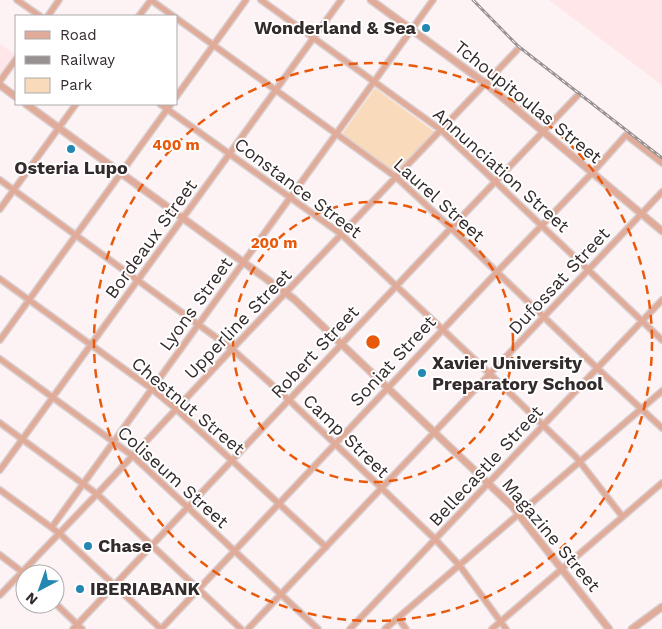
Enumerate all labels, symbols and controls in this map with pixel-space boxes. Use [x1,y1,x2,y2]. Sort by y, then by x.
legend [15,15,178,105]
place label: Wonderland & Sea [254,17,417,38]
marker: Wonderland & Sea [420,22,432,34]
text: Road [60,26,97,44]
street label: Tchoupitoulas Street [451,36,606,168]
text: Railway [60,51,115,69]
text: Park [60,76,93,94]
street label: Annunciation Street [429,103,574,237]
street label: Constance Street [231,133,366,242]
text: 400 m [152,136,200,154]
marker: Osteria Lupo [65,143,77,155]
street label: Laurel Street [390,153,489,246]
place label: Osteria Lupo [14,157,128,178]
street label: Bordeaux Street [100,175,201,302]
street label: Dufossat Street [504,223,614,338]
text: 200 m [251,234,297,252]
street label: Lyons Street [155,253,237,354]
street label: Upperline Street [180,264,296,383]
street label: Robert Street [266,301,363,402]
street label: Soniat Street [345,311,440,410]
centre of rings [364,333,382,351]
street label: Chestnut Street [128,352,249,459]
place label: Xavier University Preparatory School [432,352,603,394]
marker: Xavier University Preparatory School [416,367,428,379]
street label: Camp Street [299,389,394,482]
street label: Bellecastle Street [424,401,547,530]
street label: Coliseum Street [114,421,233,532]
street label: Magazine Street [498,474,605,596]
place label: Chase [98,535,152,556]
marker: Chase [82,540,94,552]
north arrow [15,564,65,614]
place label: IBERIABANK [90,578,200,599]
marker: IBERIABANK [74,583,86,595]
text: N [22,589,41,608]

